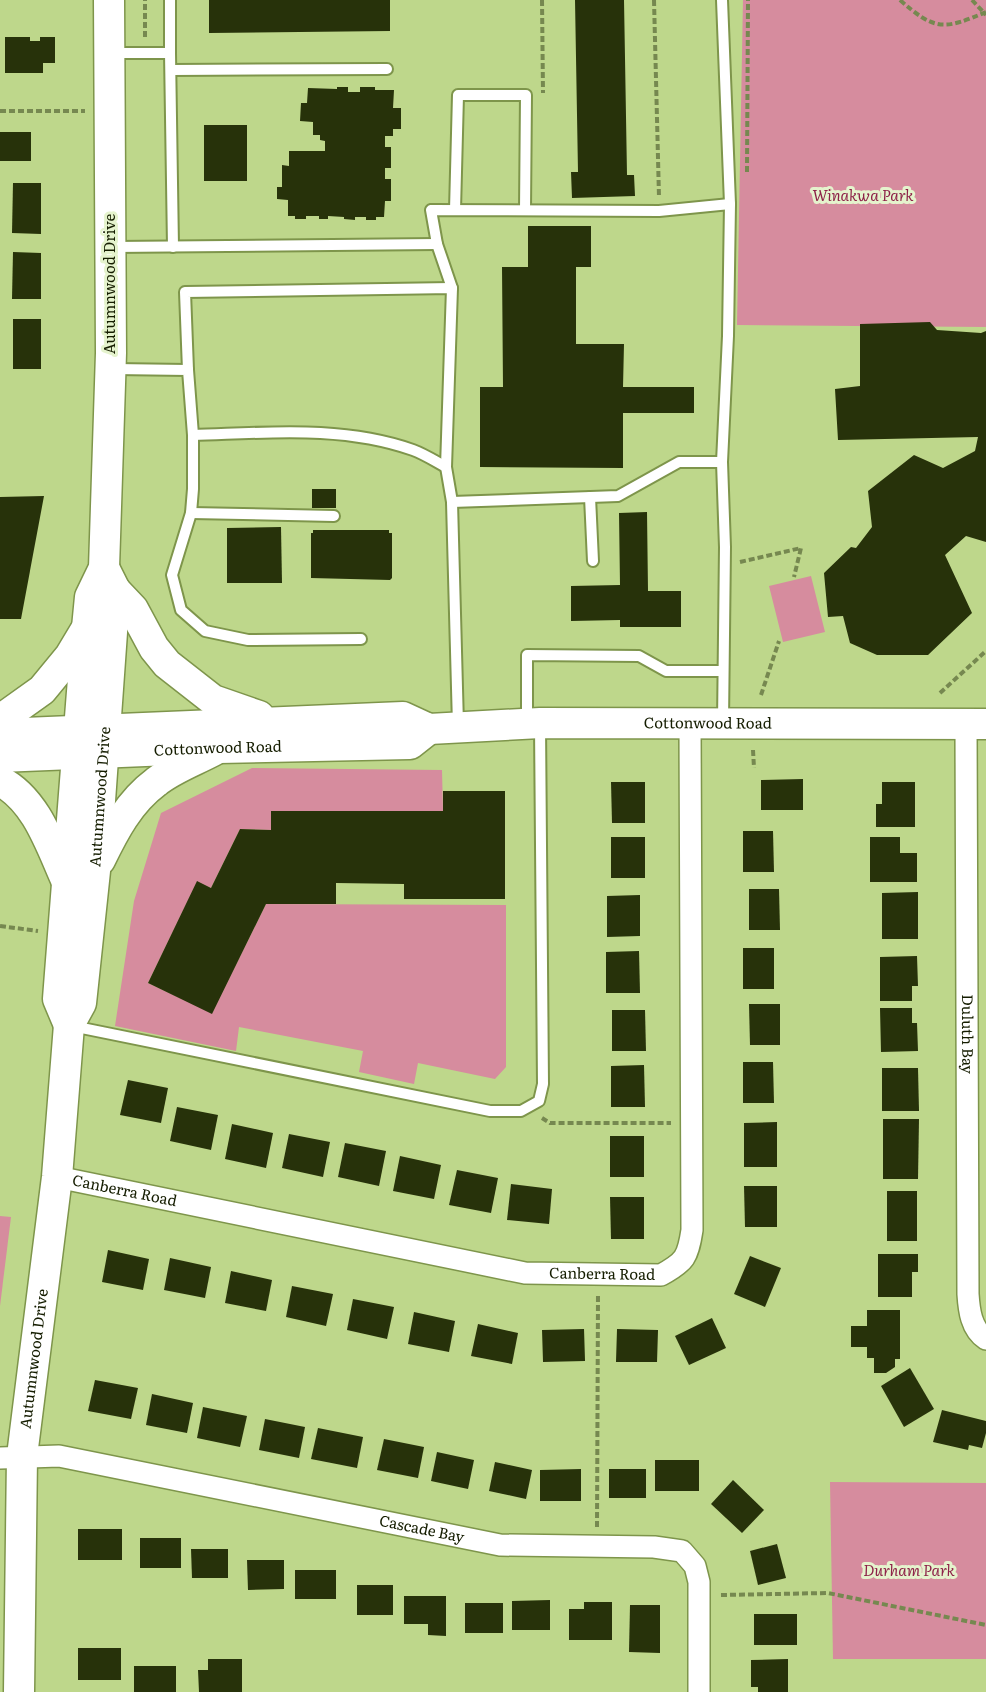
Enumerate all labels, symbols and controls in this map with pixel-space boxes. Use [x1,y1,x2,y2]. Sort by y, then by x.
park label: Winakwa Park [812,183,914,206]
street label: Autumnwood Drive [97,214,120,354]
street label: Cottonwood Road [644,710,772,734]
street label: Autumnwood Drive [82,725,115,868]
street label: Cottonwood Road [153,734,282,761]
street label: Duluth Bay [957,994,980,1074]
street label: Canberra Road [71,1167,179,1211]
street label: Canberra Road [549,1260,656,1285]
street label: Autumnwood Drive [13,1287,53,1430]
street label: Cascade Bay [377,1508,467,1548]
park label: Durham Park [863,1558,956,1581]

